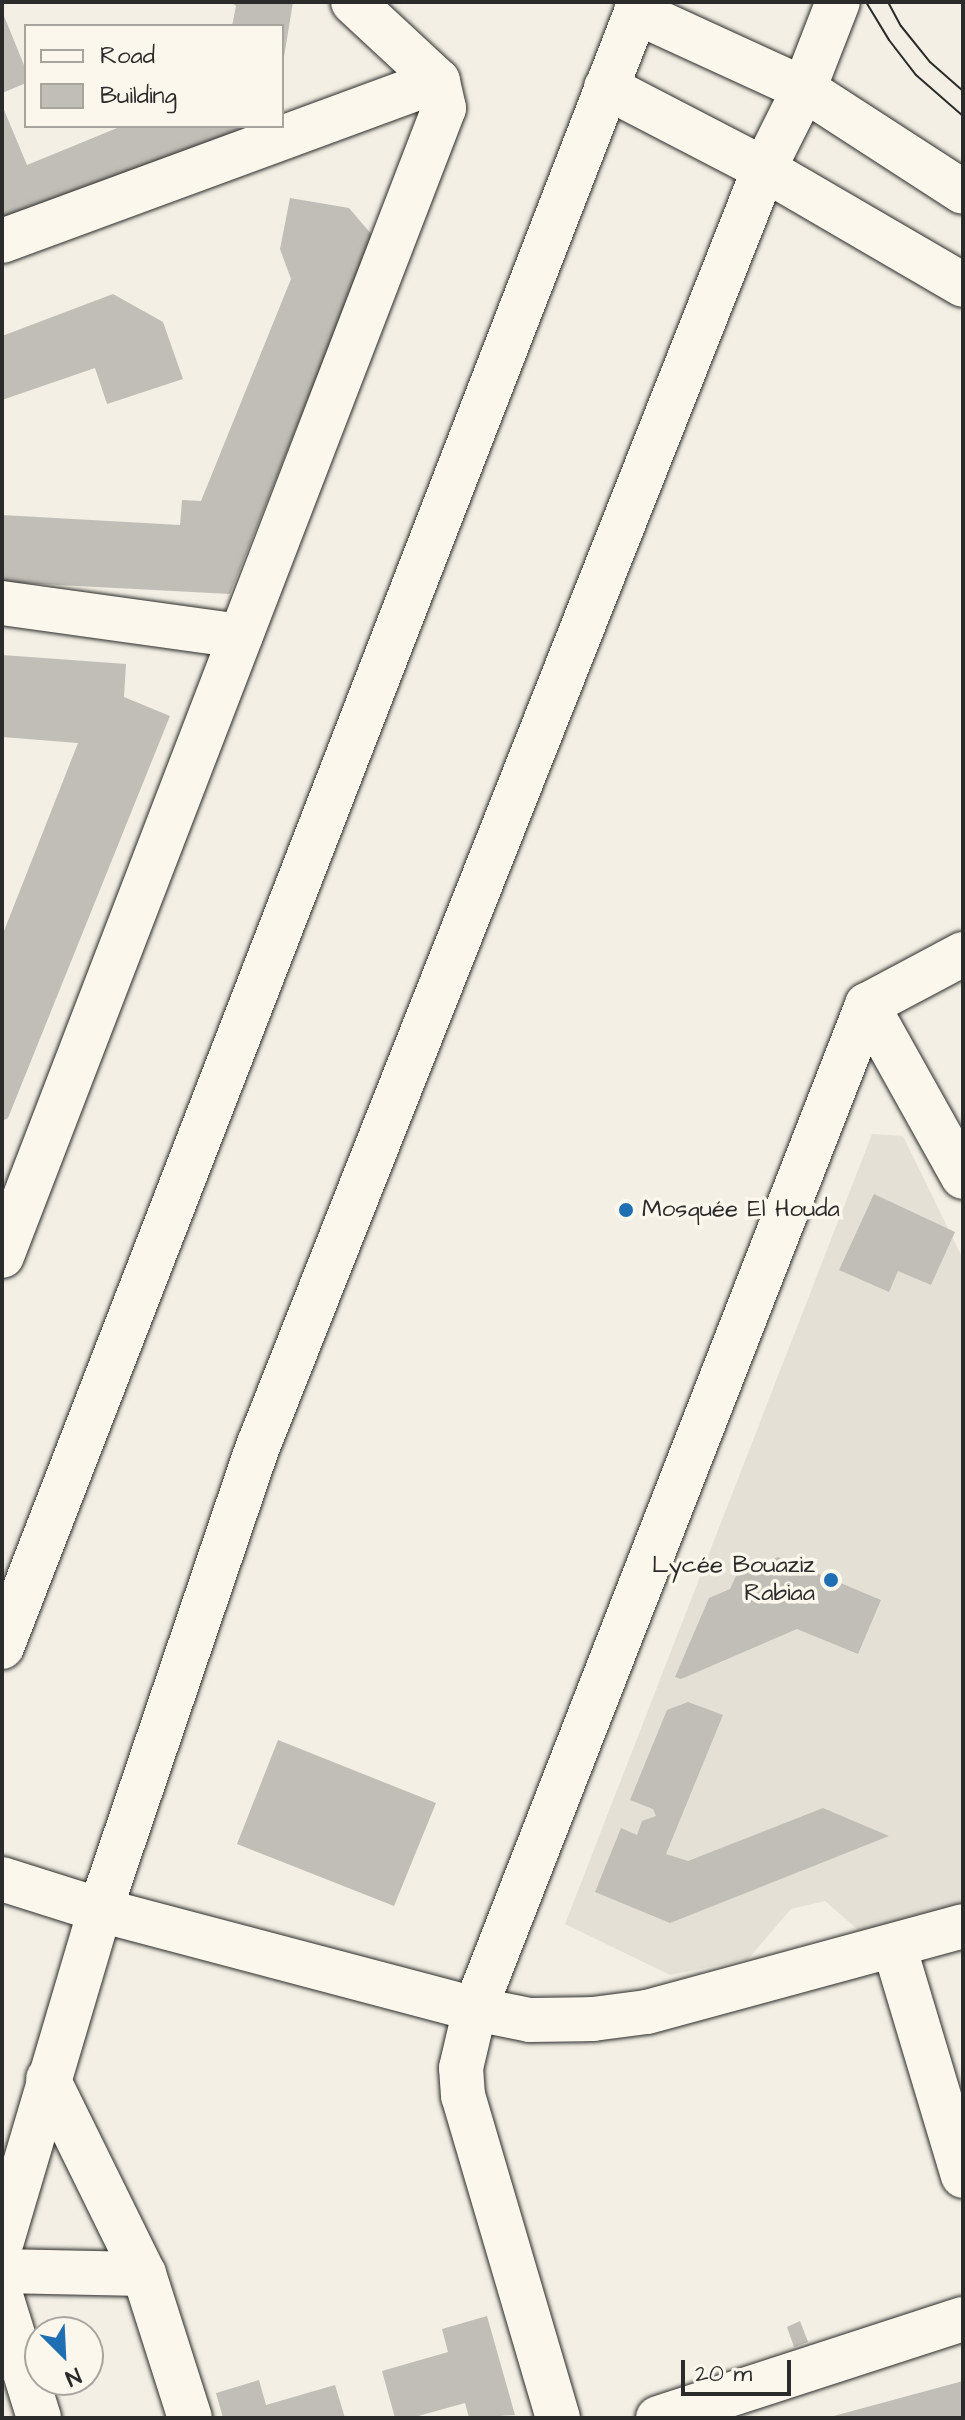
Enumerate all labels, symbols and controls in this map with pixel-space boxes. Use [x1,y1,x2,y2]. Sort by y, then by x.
legend [24,24,284,128]
text: Road [100,39,155,73]
text: Building [100,79,177,113]
place label: Mosquée El Houda [642,1196,840,1224]
marker: Mosquée El Houda [617,1201,635,1219]
place label: Lycée Bouaziz Rabiaa [652,1552,815,1608]
marker: Lycée Bouaziz Rabiaa [822,1571,840,1589]
north arrow [24,2316,104,2396]
scale bar [685,2344,795,2394]
text: 20 m [695,2357,752,2391]
text: N [61,2360,86,2394]

